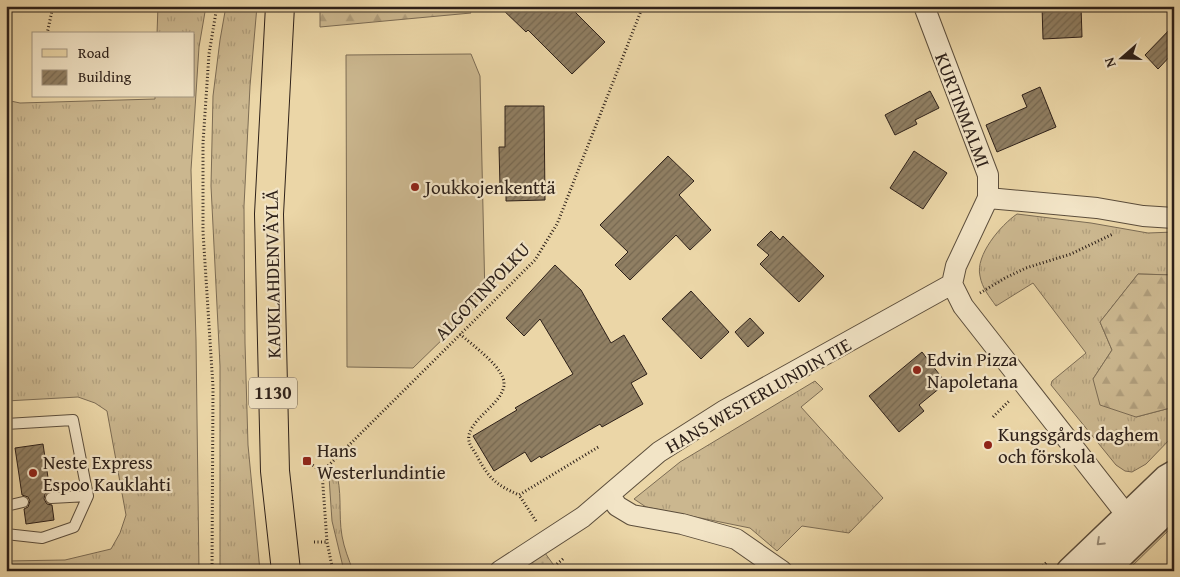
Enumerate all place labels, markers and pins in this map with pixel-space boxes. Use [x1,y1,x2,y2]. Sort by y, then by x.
place label: Joukkojenkenttä [423,173,556,201]
marker: Joukkojenkenttä [409,181,421,193]
place label: Edvin Pizza Napoletana [927,345,1018,395]
marker: Edvin Pizza Napoletana [911,364,923,376]
place label: Kungsgårds daghem och förskola [998,420,1159,470]
place label: Hans Westerlundintie [317,436,446,486]
marker: Kungsgårds daghem och förskola [982,439,994,451]
place label: Neste Express Espoo Kauklahti [43,448,171,498]
marker: Hans Westerlundintie [301,455,313,467]
marker: Neste Express Espoo Kauklahti [27,467,39,479]

